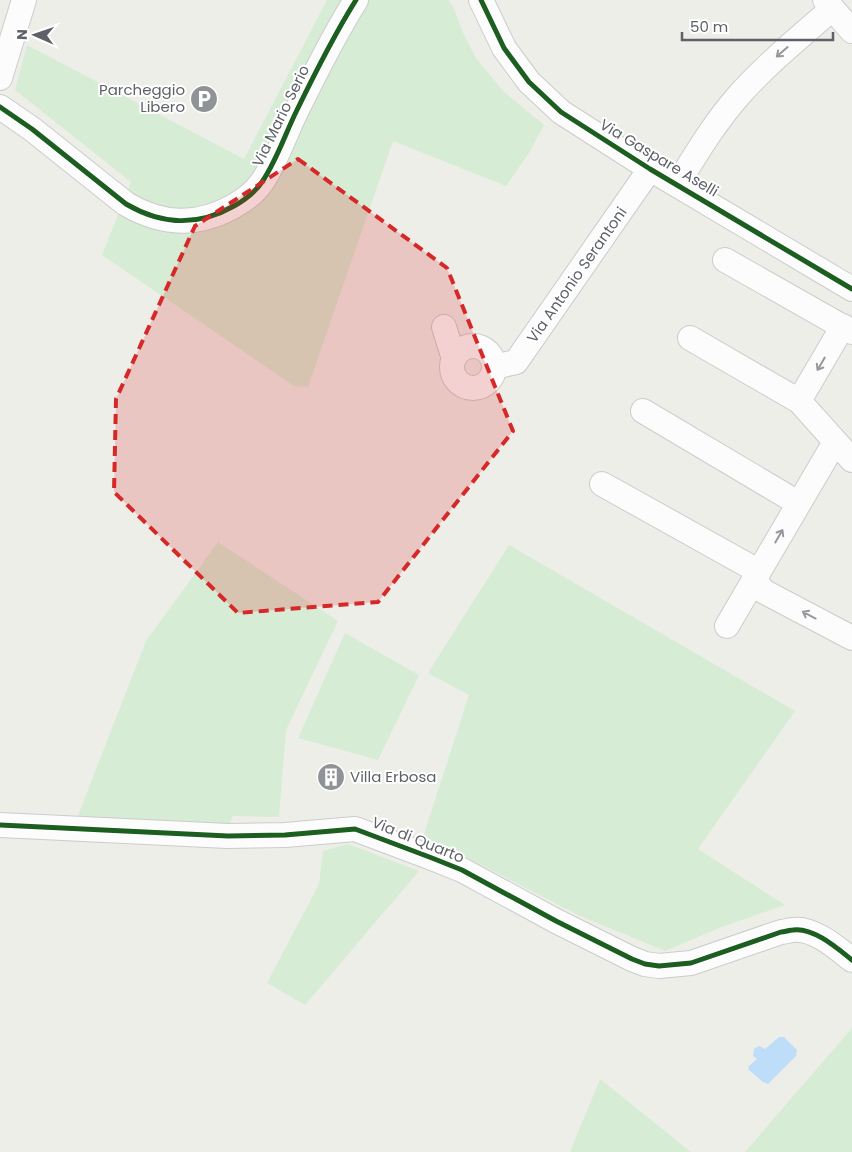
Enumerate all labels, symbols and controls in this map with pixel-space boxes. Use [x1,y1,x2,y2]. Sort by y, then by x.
north arrow [10,10,60,60]
scale bar [682,10,833,42]
text: 50 m [690,16,728,37]
text: N [12,29,32,40]
one-way arrow [776,47,789,58]
street label: Via Mario Serio [247,61,314,170]
place label: Parcheggio Libero [99,79,185,117]
parking icon: Parcheggio Libero [189,84,219,114]
street label: Via Gaspare Aselli [596,114,723,201]
street label: Via Antonio Serantoni [522,203,631,347]
one-way arrow [815,356,825,370]
one-way arrow [775,530,785,544]
one-way arrow [802,610,817,619]
building icon: Villa Erbosa [316,762,346,792]
place label: Villa Erbosa [350,766,436,787]
street label: Via di Quarto [369,811,468,868]

